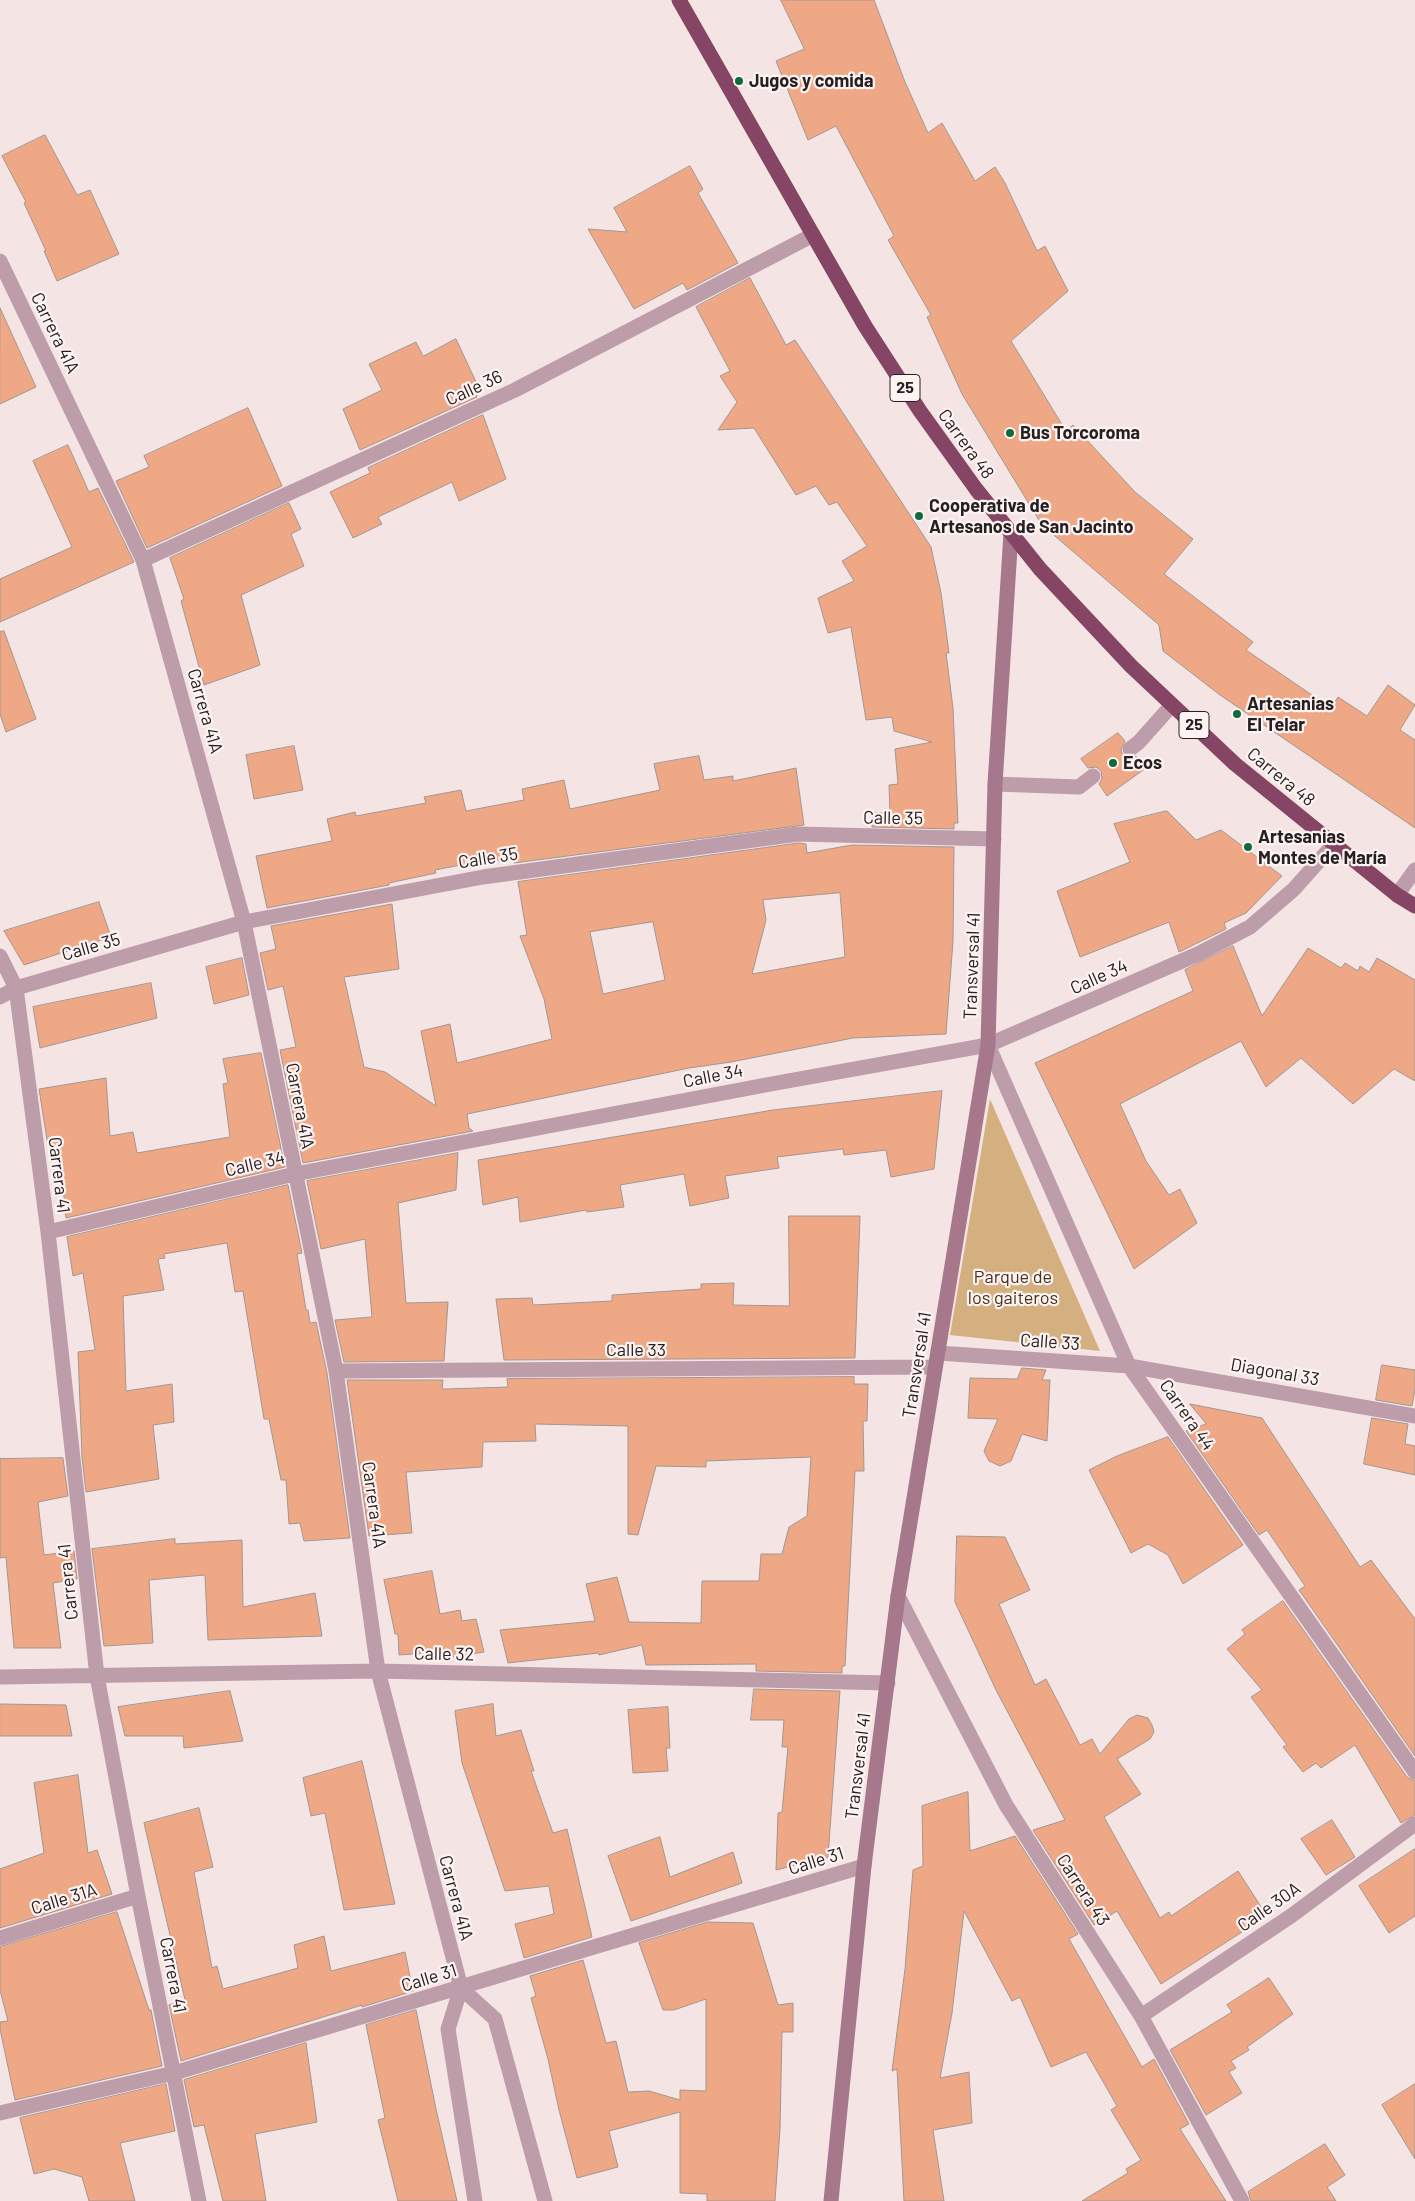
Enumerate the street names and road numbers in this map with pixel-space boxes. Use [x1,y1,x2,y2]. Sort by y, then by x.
street label: Carrera 41A [26,289,84,377]
street label: Calle 36 [442,366,506,410]
road number: 25 [890,374,920,402]
street label: Carrera 48 [933,405,999,483]
street label: Carrera 41A [183,666,227,756]
road number: 25 [1179,712,1209,738]
street label: Carrera 48 [1243,743,1319,811]
street label: Calle 35 [863,807,923,829]
street label: Calle 35 [457,843,519,873]
street label: Transversal 41 [959,912,985,1020]
street label: Calle 35 [59,928,123,966]
street label: Calle 34 [1067,955,1131,999]
street label: Calle 34 [681,1060,745,1092]
street label: Carrera 41A [281,1061,319,1151]
street label: Carrera 41 [44,1136,74,1214]
street label: Calle 34 [223,1147,287,1181]
street label: Transversal 41 [898,1310,936,1420]
street label: Calle 33 [1019,1329,1081,1355]
street label: Calle 33 [606,1339,666,1361]
street label: Diagonal 33 [1229,1354,1321,1390]
street label: Carrera 44 [1155,1375,1219,1455]
street label: Carrera 41A [357,1460,391,1550]
street label: Carrera 41 [53,1543,83,1621]
street label: Calle 32 [414,1643,474,1665]
street label: Transversal 41 [841,1711,875,1821]
street label: Calle 31 [786,1842,846,1880]
street label: Carrera 43 [1052,1850,1114,1930]
street label: Carrera 41A [434,1853,478,1943]
street label: Calle 30A [1233,1878,1305,1936]
street label: Calle 31A [28,1879,100,1919]
street label: Carrera 41 [155,1935,191,2015]
street label: Calle 31 [399,1959,459,1997]

